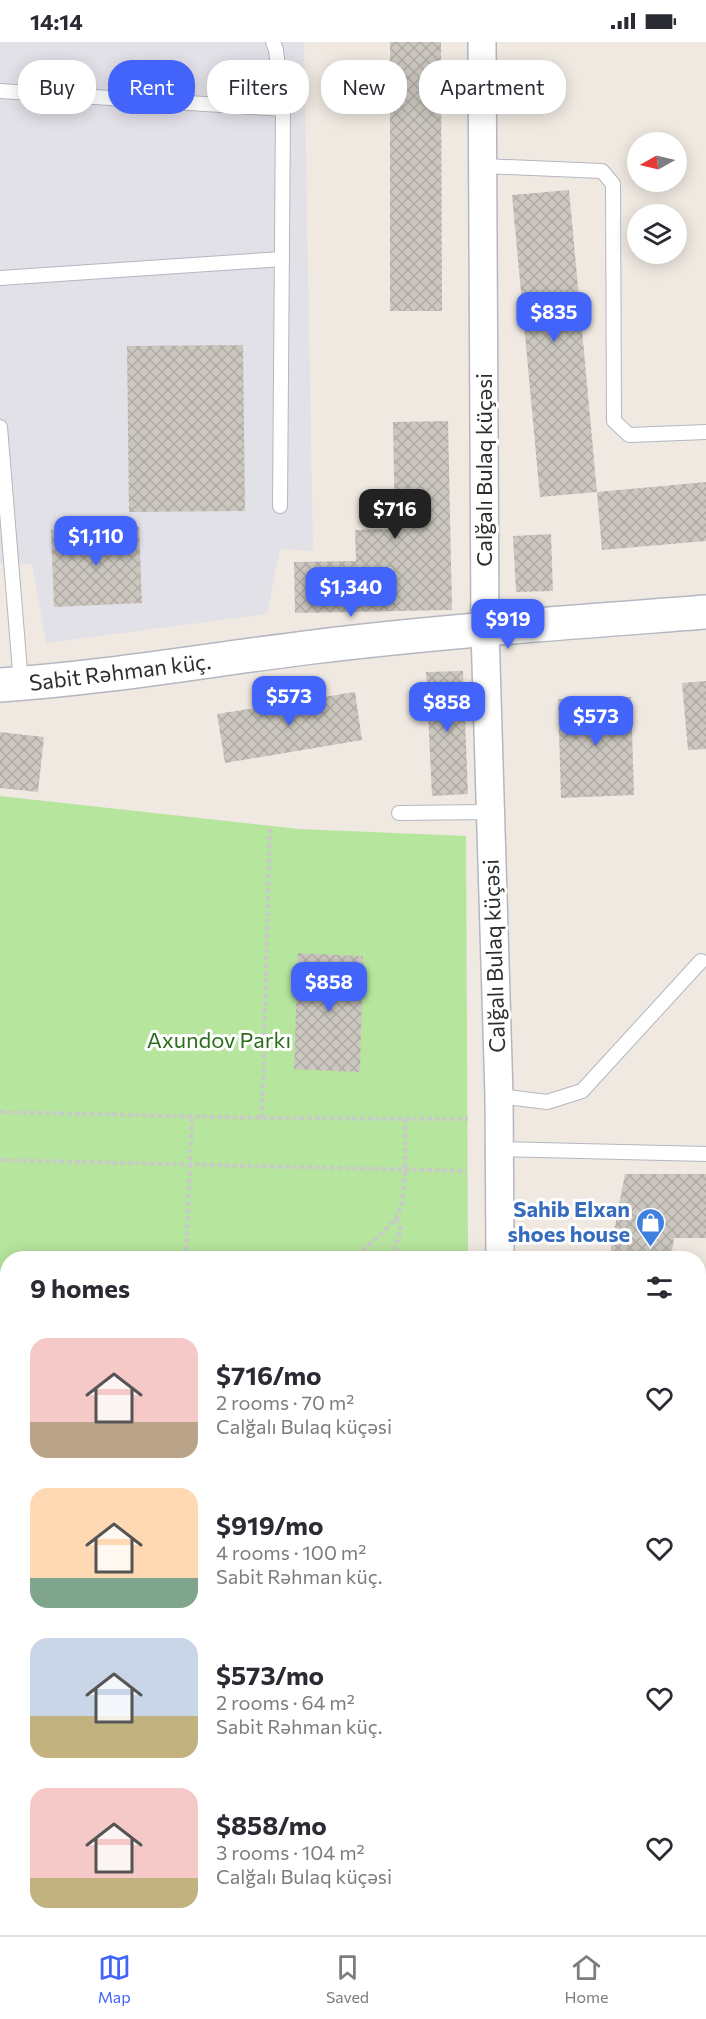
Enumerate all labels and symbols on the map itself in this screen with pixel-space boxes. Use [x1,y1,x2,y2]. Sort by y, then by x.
north arrow [627,132,687,192]
pin: $835 [518,292,590,343]
street label: Calğalı Bulaq küçəsi [470,373,497,567]
pin: $716 [359,489,431,540]
pin: $1,110 [47,516,145,567]
pin: $1,340 [302,567,400,618]
pin: $919 [472,599,544,650]
street label: Sabit Rəhman küç. [27,647,212,696]
pin: $573 [253,676,325,727]
pin: $858 [411,682,483,733]
pin: $573 [560,696,632,747]
street label: Calğalı Bulaq küçəsi [477,859,510,1053]
pin: $858 [293,962,365,1013]
park label: Axundov Parkı [147,1026,291,1053]
place label: Sahib Elxan shoes house [508,1195,630,1247]
shop icon: Sahib Elxan shoes house [635,1206,667,1248]

